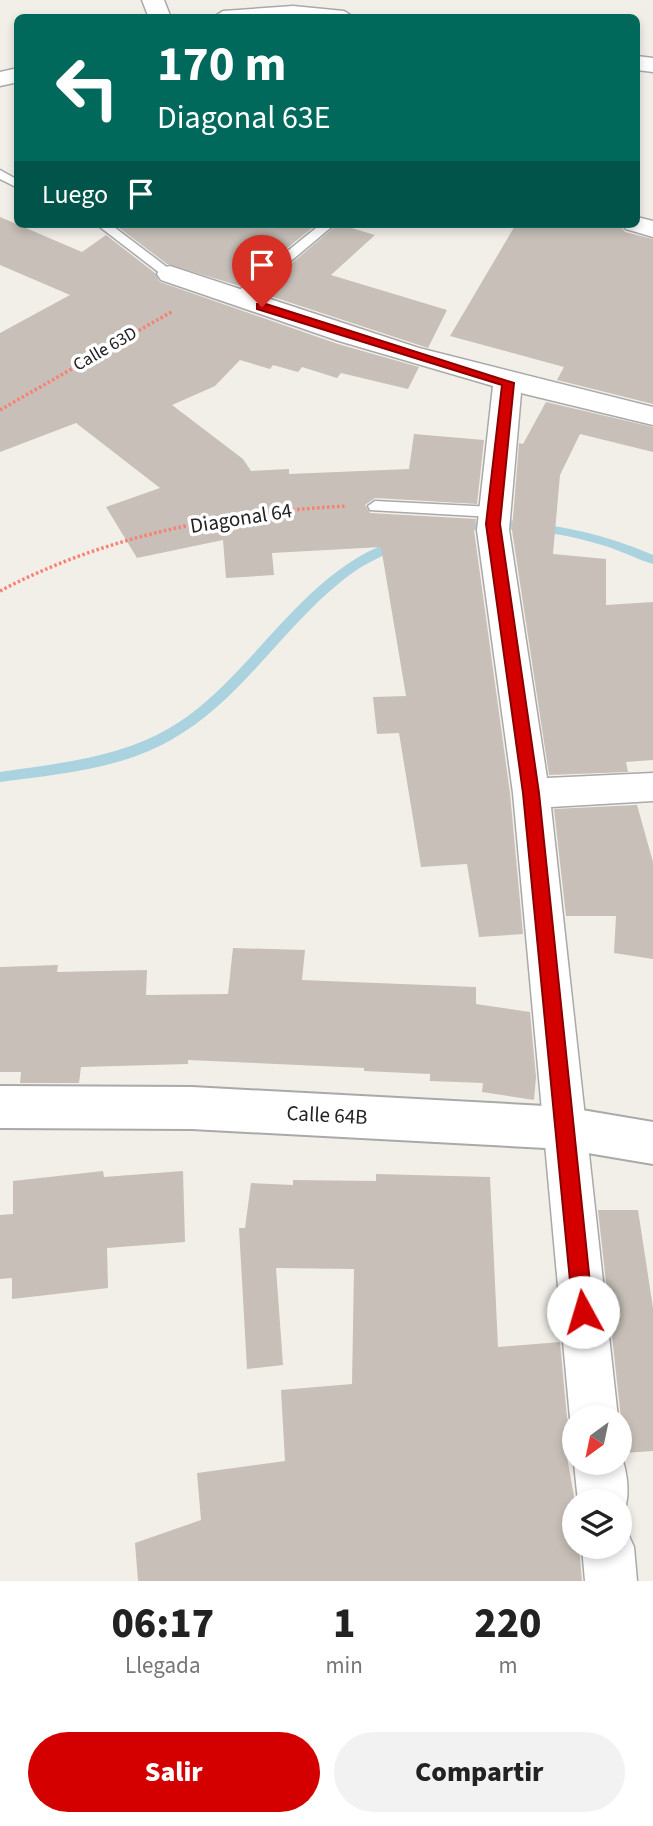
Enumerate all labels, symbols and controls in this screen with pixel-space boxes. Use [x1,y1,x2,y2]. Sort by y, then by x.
text: 170 m [157,30,286,100]
icon: left [42,42,133,133]
text: Diagonal 63E [157,95,331,141]
icon: arrive [122,175,160,213]
text: Luego [42,176,108,213]
pin [232,235,292,307]
icon: arrive [243,246,281,284]
street label: Calle 63D [68,321,142,377]
street label: Diagonal 64 [188,495,294,541]
street label: Calle 64B [286,1098,368,1132]
position arrow [546,1275,620,1349]
north arrow [562,1405,632,1475]
map controls [562,1405,632,1559]
button: layers [562,1489,632,1559]
text: 06:17 [111,1594,214,1654]
text: 1 [333,1594,355,1654]
text: 220 [474,1594,542,1654]
text: Llegada [125,1649,200,1682]
text: min [326,1649,363,1682]
text: m [498,1649,517,1682]
button: Salir [28,1732,320,1812]
button: Compartir [334,1732,625,1812]

